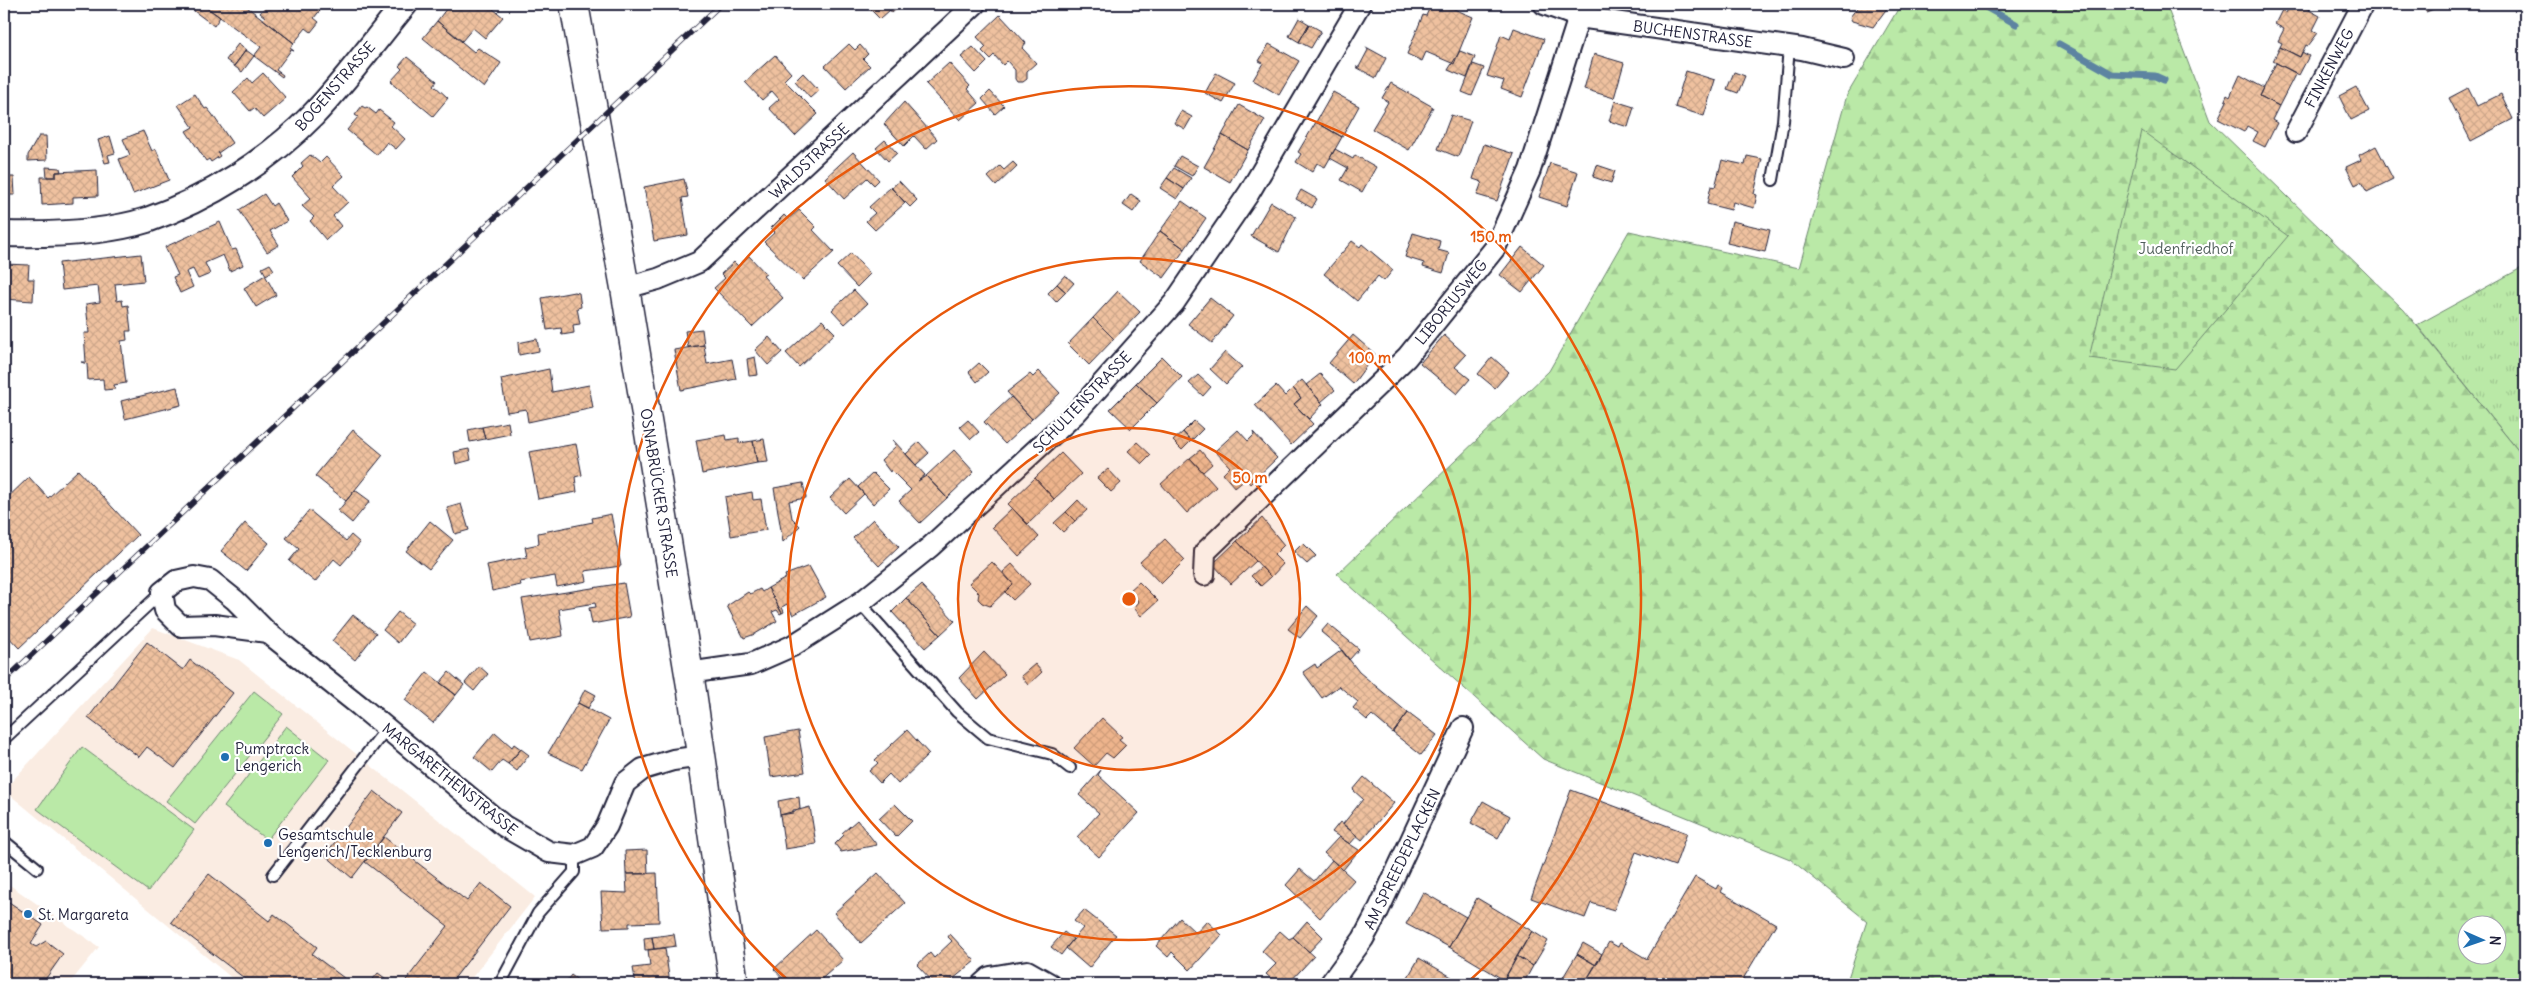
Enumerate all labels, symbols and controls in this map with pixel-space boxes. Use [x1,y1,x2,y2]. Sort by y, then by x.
street label: BUCHENSTRASSE [1632,16,1754,52]
street label: FINKENWEG [2300,25,2358,111]
street label: BOGENSTRASSE [291,37,379,135]
street label: WALDSTRASSE [765,119,853,203]
text: 150 m [1470,227,1512,246]
park label: Judenfriedhof [2139,239,2235,258]
street label: LIBORIUSWEG [1411,256,1491,348]
street label: SCHULTENSTRASSE [1029,347,1135,457]
text: 100 m [1349,348,1391,367]
street label: OSNABRÜCKER STRASSE [636,407,682,579]
text: 50 m [1232,468,1268,487]
centre of rings [1120,590,1138,608]
street label: MARGARETHENSTRASSE [378,719,522,840]
place label: Pumptrack Lengerich [235,739,310,775]
marker: Pumptrack Lengerich [219,751,231,763]
street label: AM SPREEDEPLACKEN [1360,785,1444,933]
place label: Gesamtschule Lengerich/Tecklenburg [278,825,432,861]
marker: Gesamtschule Lengerich/Tecklenburg [262,837,274,849]
place label: St. Margareta [38,905,129,924]
marker: St. Margareta [22,908,34,920]
north arrow [2456,916,2506,966]
text: N [2486,935,2504,946]

